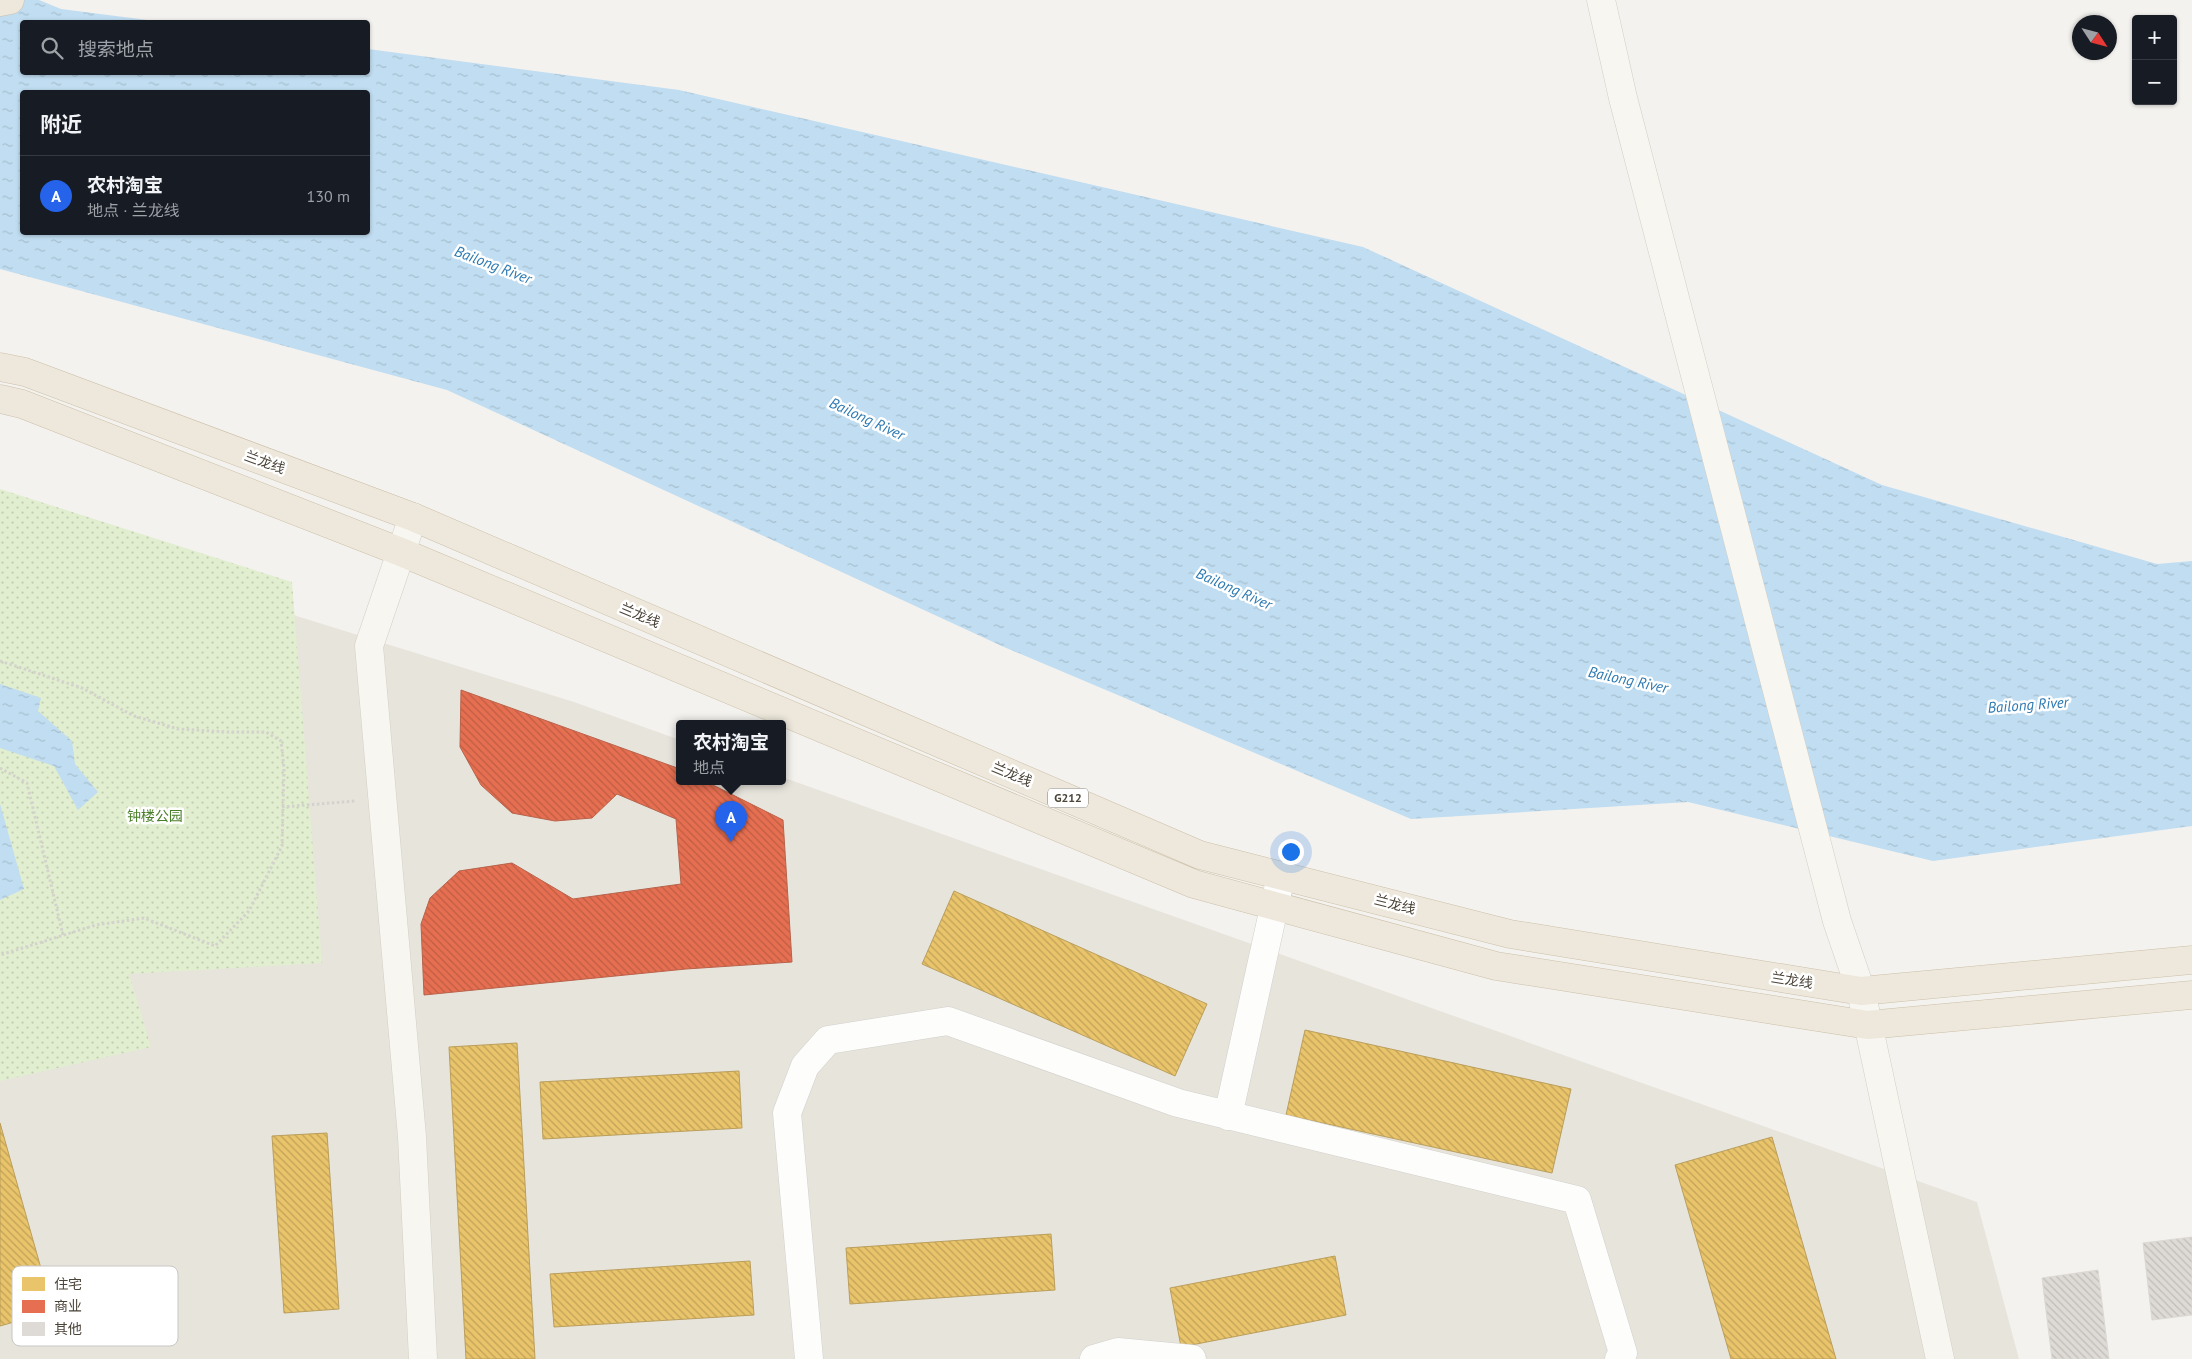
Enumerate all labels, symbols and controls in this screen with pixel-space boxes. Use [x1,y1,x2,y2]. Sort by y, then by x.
north arrow [2072,15,2117,60]
map controls [2132,15,2177,105]
button: + [2132,15,2177,60]
search box [20,20,370,75]
icon: search [38,34,66,62]
text: 搜索地点 [78,37,154,61]
button: − [2132,60,2177,105]
text: 附近 [40,111,82,138]
text: 农村淘宝 [87,173,163,197]
text: A [51,186,61,206]
text: 130 m [307,186,350,206]
text: 地点 · 兰龙线 [87,200,180,220]
water label: Bailong River [452,241,535,288]
water label: Bailong River [827,393,909,445]
street label: 兰龙线 [242,446,288,478]
water label: Bailong River [1193,563,1276,614]
street label: 兰龙线 [617,599,663,631]
water label: Bailong River [1587,662,1671,697]
water label: Bailong River [1987,692,2070,717]
popup [676,720,786,785]
text: 农村淘宝 [693,730,769,754]
text: 地点 [693,757,725,777]
street label: 兰龙线 [989,758,1035,790]
road number: G212 [1048,788,1088,808]
pin: A [715,801,747,842]
park label: 钟楼公园 [127,807,183,825]
your location [1278,839,1304,865]
street label: 兰龙线 [1372,890,1418,918]
street label: 兰龙线 [1770,968,1814,992]
legend [12,1266,178,1346]
text: 住宅 [54,1275,82,1293]
text: 商业 [54,1297,82,1315]
text: 其他 [54,1320,82,1338]

